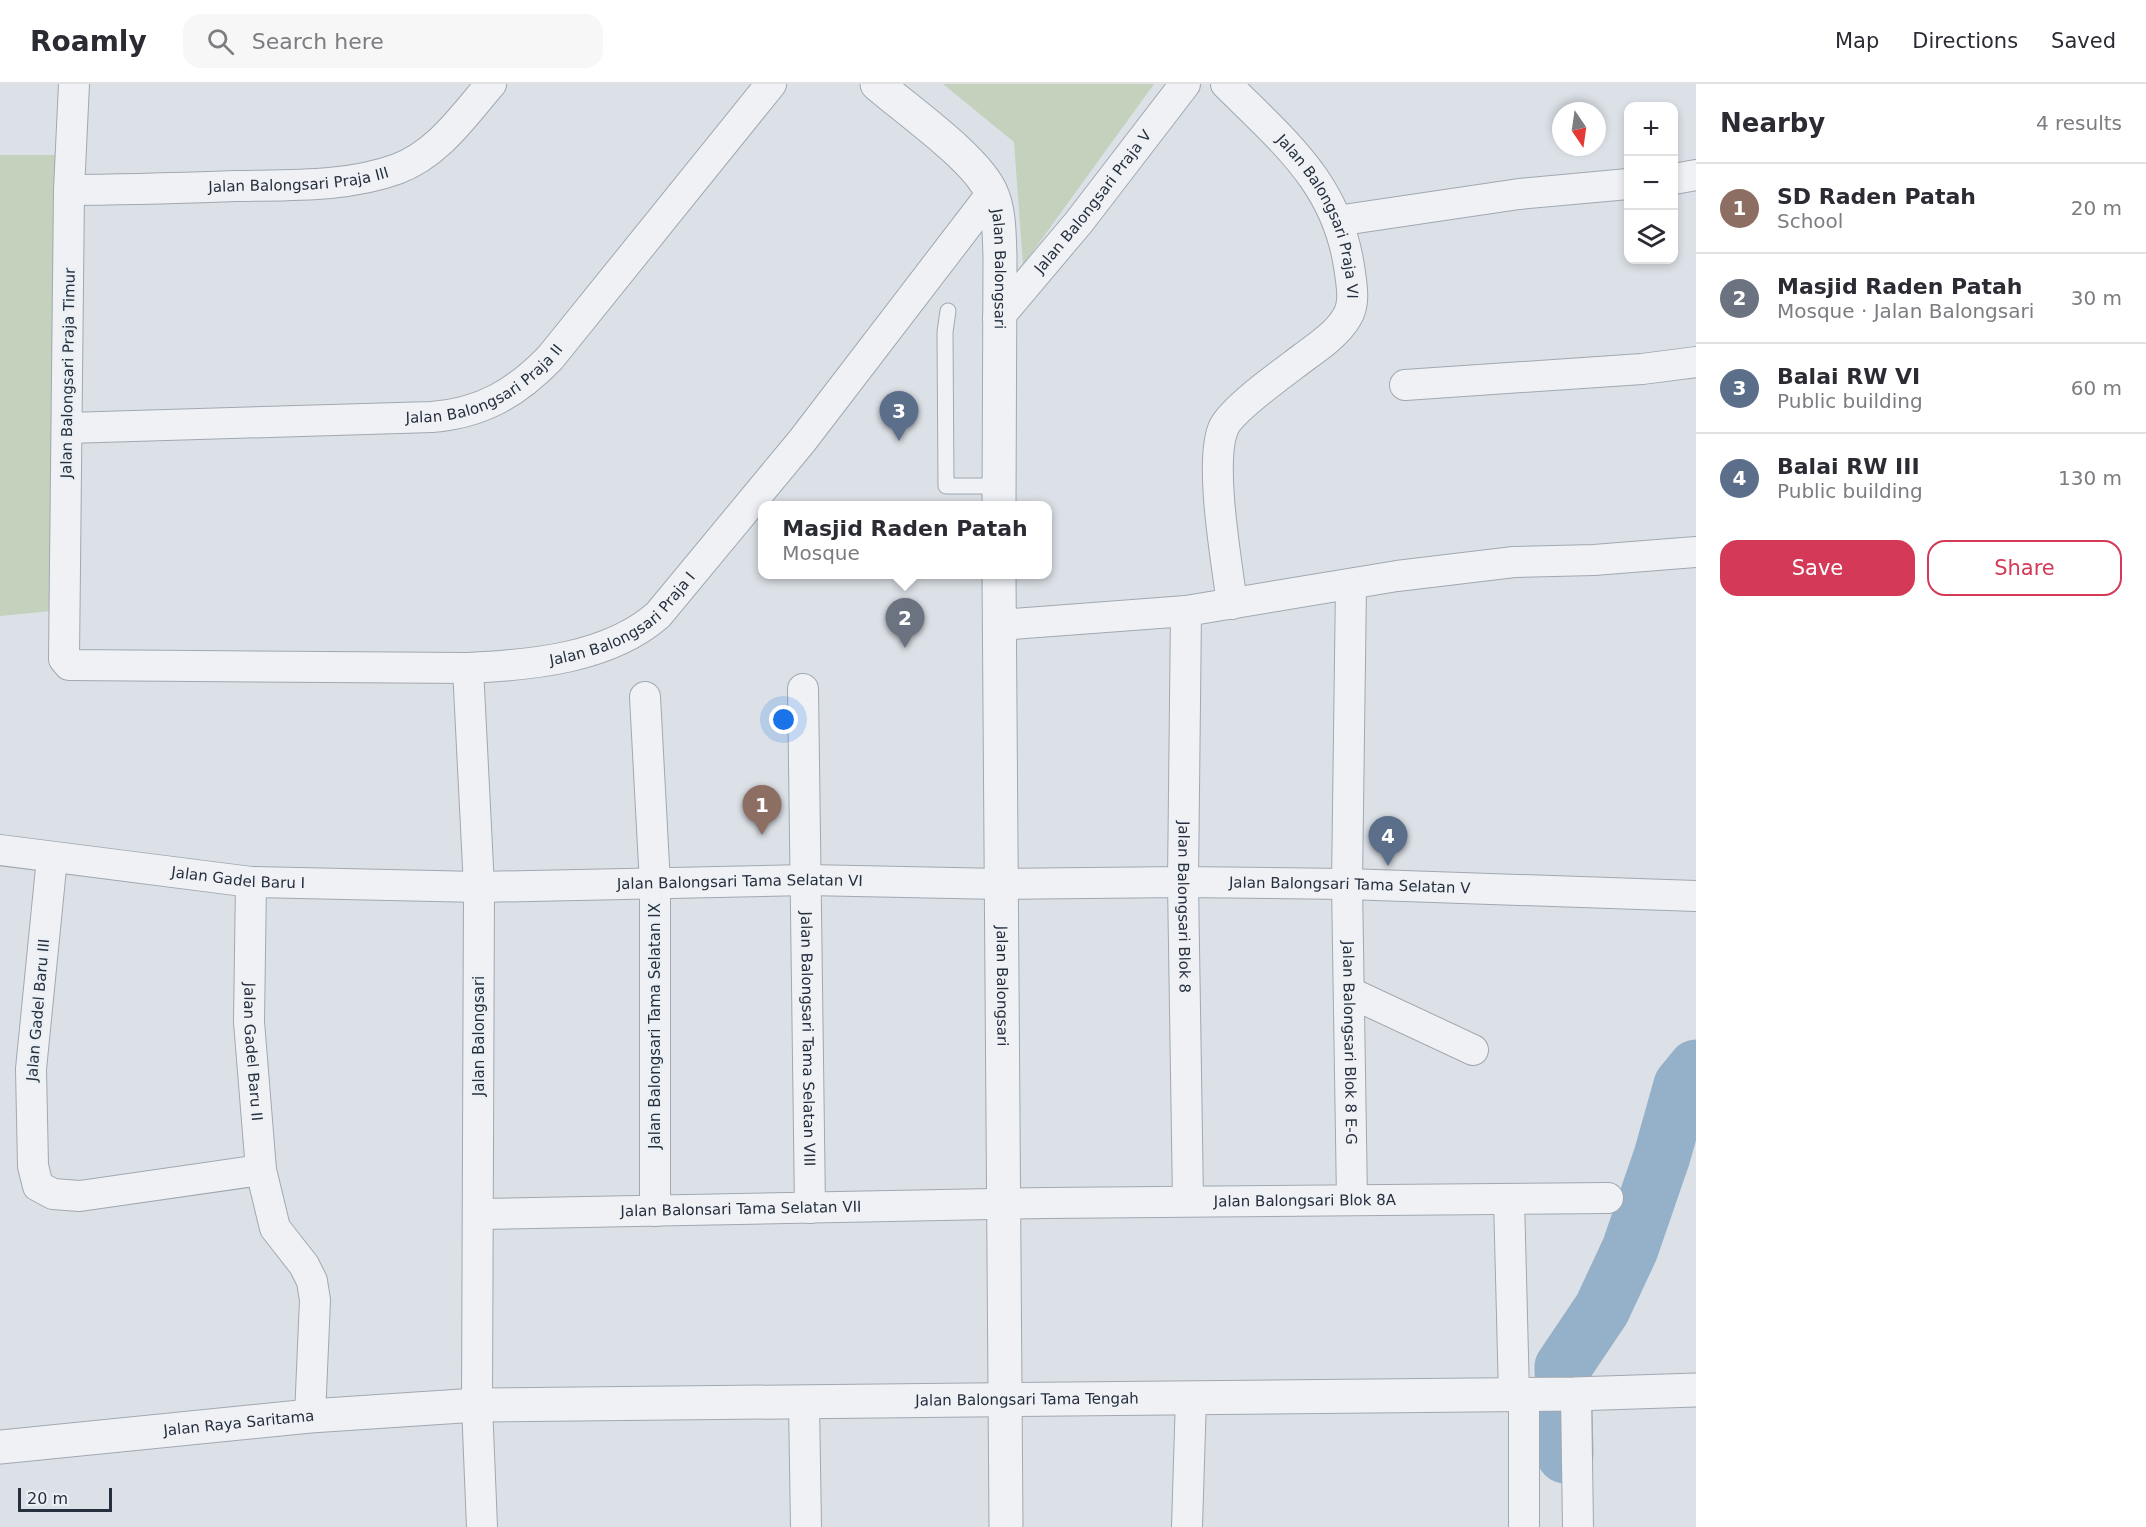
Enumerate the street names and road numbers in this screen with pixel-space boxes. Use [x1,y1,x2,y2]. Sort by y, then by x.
street label: Jalan Balongsari Praja V [1030,126,1156,278]
street label: Jalan Balongsari Praja VI [1272,130,1361,299]
street label: Jalan Balongsari Praja III [207,163,391,196]
street label: Jalan Balongsari [987,206,1009,329]
street label: Jalan Balongsari Praja Timur [57,267,79,479]
street label: Jalan Balongsari Praja II [404,341,566,427]
street label: Jalan Balongsari Praja I [547,568,699,669]
street label: Jalan Balongsari Blok 8 [1174,820,1194,993]
street label: Jalan Gadel Baru I [169,863,305,892]
street label: Jalan Balongsari Tama Selatan VI [616,871,863,893]
street label: Jalan Balongsari Tama Selatan V [1228,874,1472,897]
street label: Jalan Balongsari Tama Selatan IX [646,903,664,1150]
street label: Jalan Balongsari Tama Selatan VIII [797,910,818,1167]
street label: Jalan Balongsari [993,925,1011,1046]
street label: Jalan Gadel Baru III [23,938,53,1083]
street label: Jalan Balongsari Blok 8 E-G [1339,940,1360,1145]
street label: Jalan Balongsari [470,976,488,1097]
street label: Jalan Gadel Baru II [240,982,266,1122]
street label: Jalan Balongsari Blok 8A [1213,1191,1397,1211]
street label: Jalan Balonsari Tama Selatan VII [619,1198,862,1220]
street label: Jalan Balongsari Tama Tengah [914,1389,1139,1410]
street label: Jalan Raya Saritama [162,1407,315,1440]

